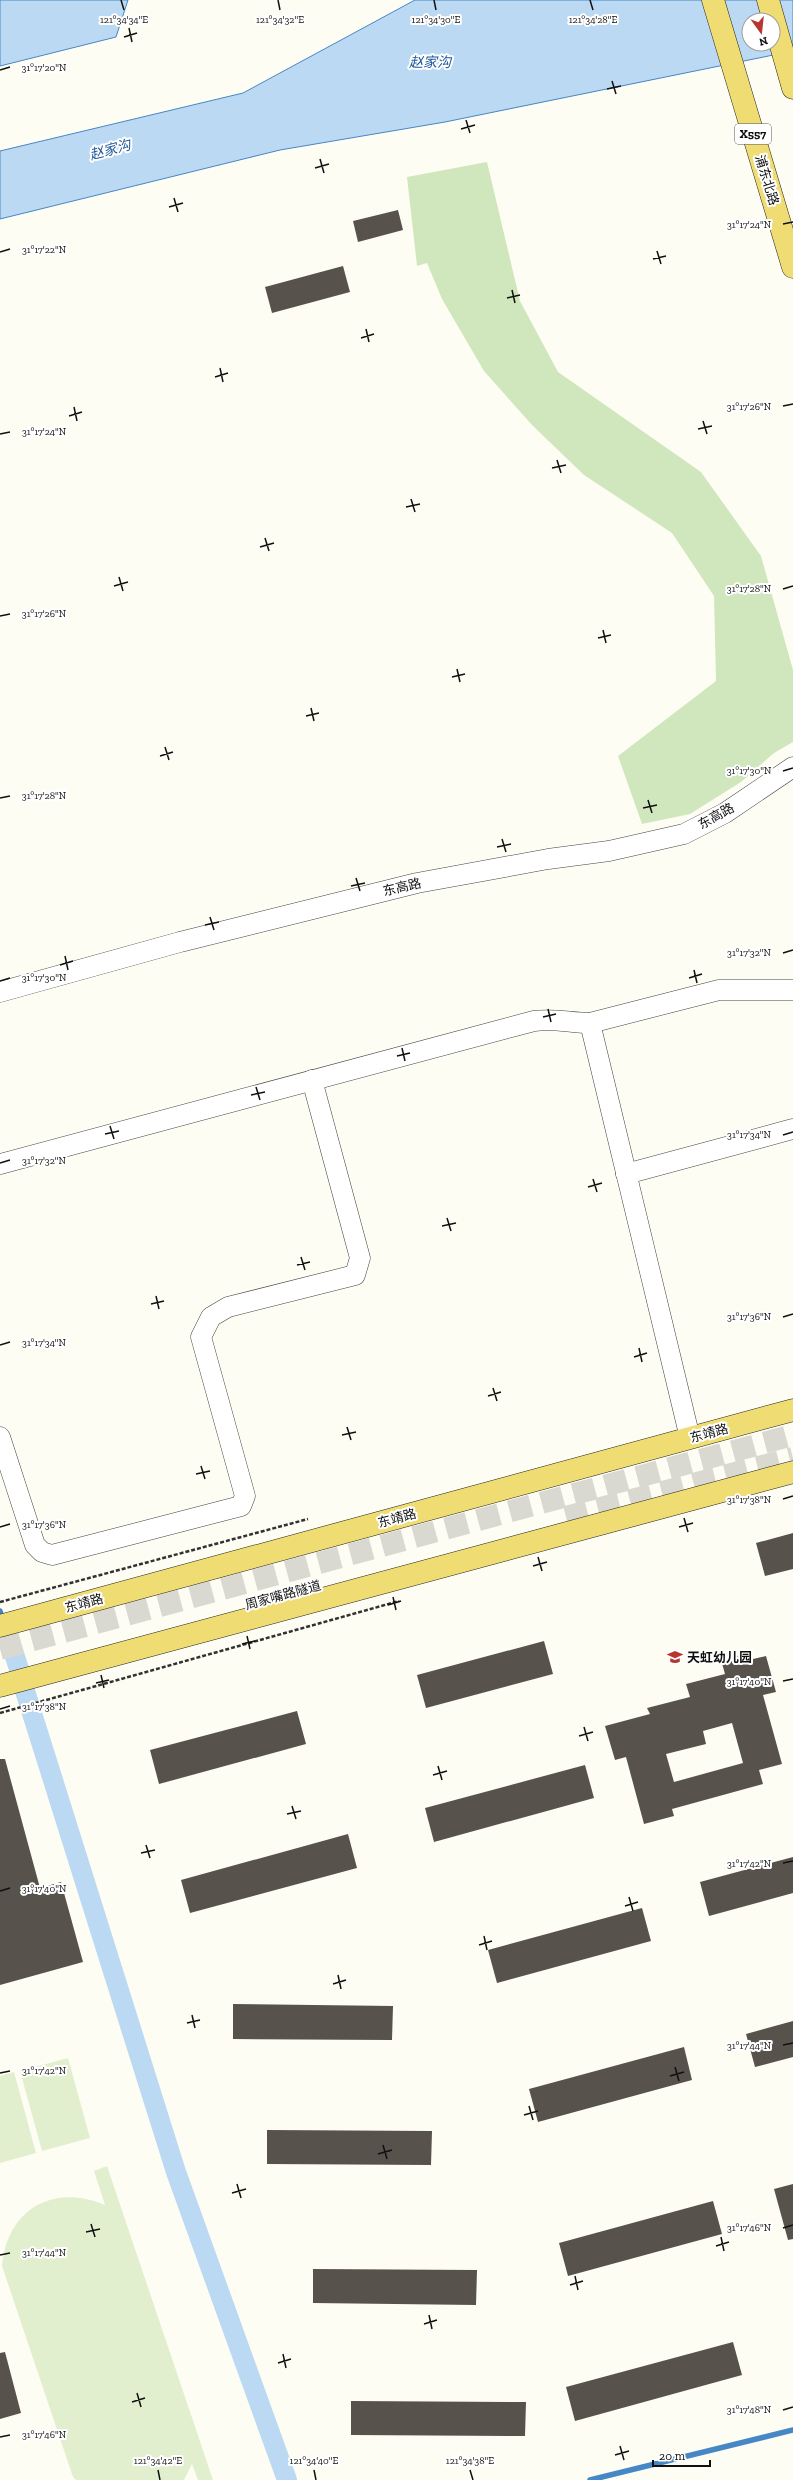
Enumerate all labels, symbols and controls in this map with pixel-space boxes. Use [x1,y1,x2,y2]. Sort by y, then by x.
north arrow [741,12,781,52]
text: 121°34'34"E [100,14,148,26]
text: 121°34'32"E [256,14,304,26]
text: 121°34'30"E [412,14,461,26]
text: 121°34'28"E [569,14,617,26]
text: N [757,34,769,49]
water label: 赵家沟 [409,54,453,71]
text: 31°17'20"N [22,62,67,74]
road number: X557 [735,124,771,144]
water label: 赵家沟 [88,136,134,164]
street label: 浦东北路 [752,153,782,207]
text: 31°17'24"N [727,219,772,231]
text: 31°17'22"N [22,244,67,256]
text: 31°17'26"N [727,401,772,413]
text: 31°17'24"N [22,426,67,438]
text: 31°17'28"N [727,583,772,595]
text: 31°17'26"N [22,608,67,620]
text: 31°17'30"N [727,765,772,777]
text: 31°17'28"N [22,790,67,802]
street label: 东高路 [695,800,737,832]
street label: 东高路 [381,875,423,899]
text: 31°17'32"N [727,947,772,959]
text: 31°17'30"N [22,972,67,984]
text: 31°17'34"N [727,1129,772,1141]
text: 31°17'32"N [22,1155,67,1167]
text: 31°17'36"N [727,1311,772,1323]
text: 31°17'34"N [22,1337,67,1349]
street label: 东靖路 [688,1421,730,1445]
text: 31°17'38"N [727,1494,772,1506]
street label: 东靖路 [376,1506,418,1530]
text: 31°17'36"N [22,1519,67,1531]
street label: 周家嘴路隧道 [243,1578,323,1612]
street label: 东靖路 [63,1591,105,1615]
school or university icon: 天虹幼儿园 [666,1648,684,1666]
place label: 天虹幼儿园 [687,1650,752,1665]
text: 31°17'40"N [727,1676,772,1688]
text: 31°17'38"N [22,1701,67,1713]
text: 31°17'42"N [727,1858,772,1870]
text: 31°17'40"N [22,1883,67,1895]
text: 31°17'44"N [727,2040,772,2052]
text: 31°17'42"N [22,2065,67,2077]
text: 31°17'46"N [727,2222,772,2234]
text: 31°17'44"N [22,2247,67,2259]
text: 31°17'48"N [727,2404,772,2416]
text: 31°17'46"N [22,2429,67,2441]
scale bar [653,2442,710,2468]
text: 20 m [659,2449,686,2463]
text: 121°34'42"E [134,2455,182,2467]
text: 121°34'40"E [290,2455,339,2467]
text: 121°34'38"E [446,2455,494,2467]

